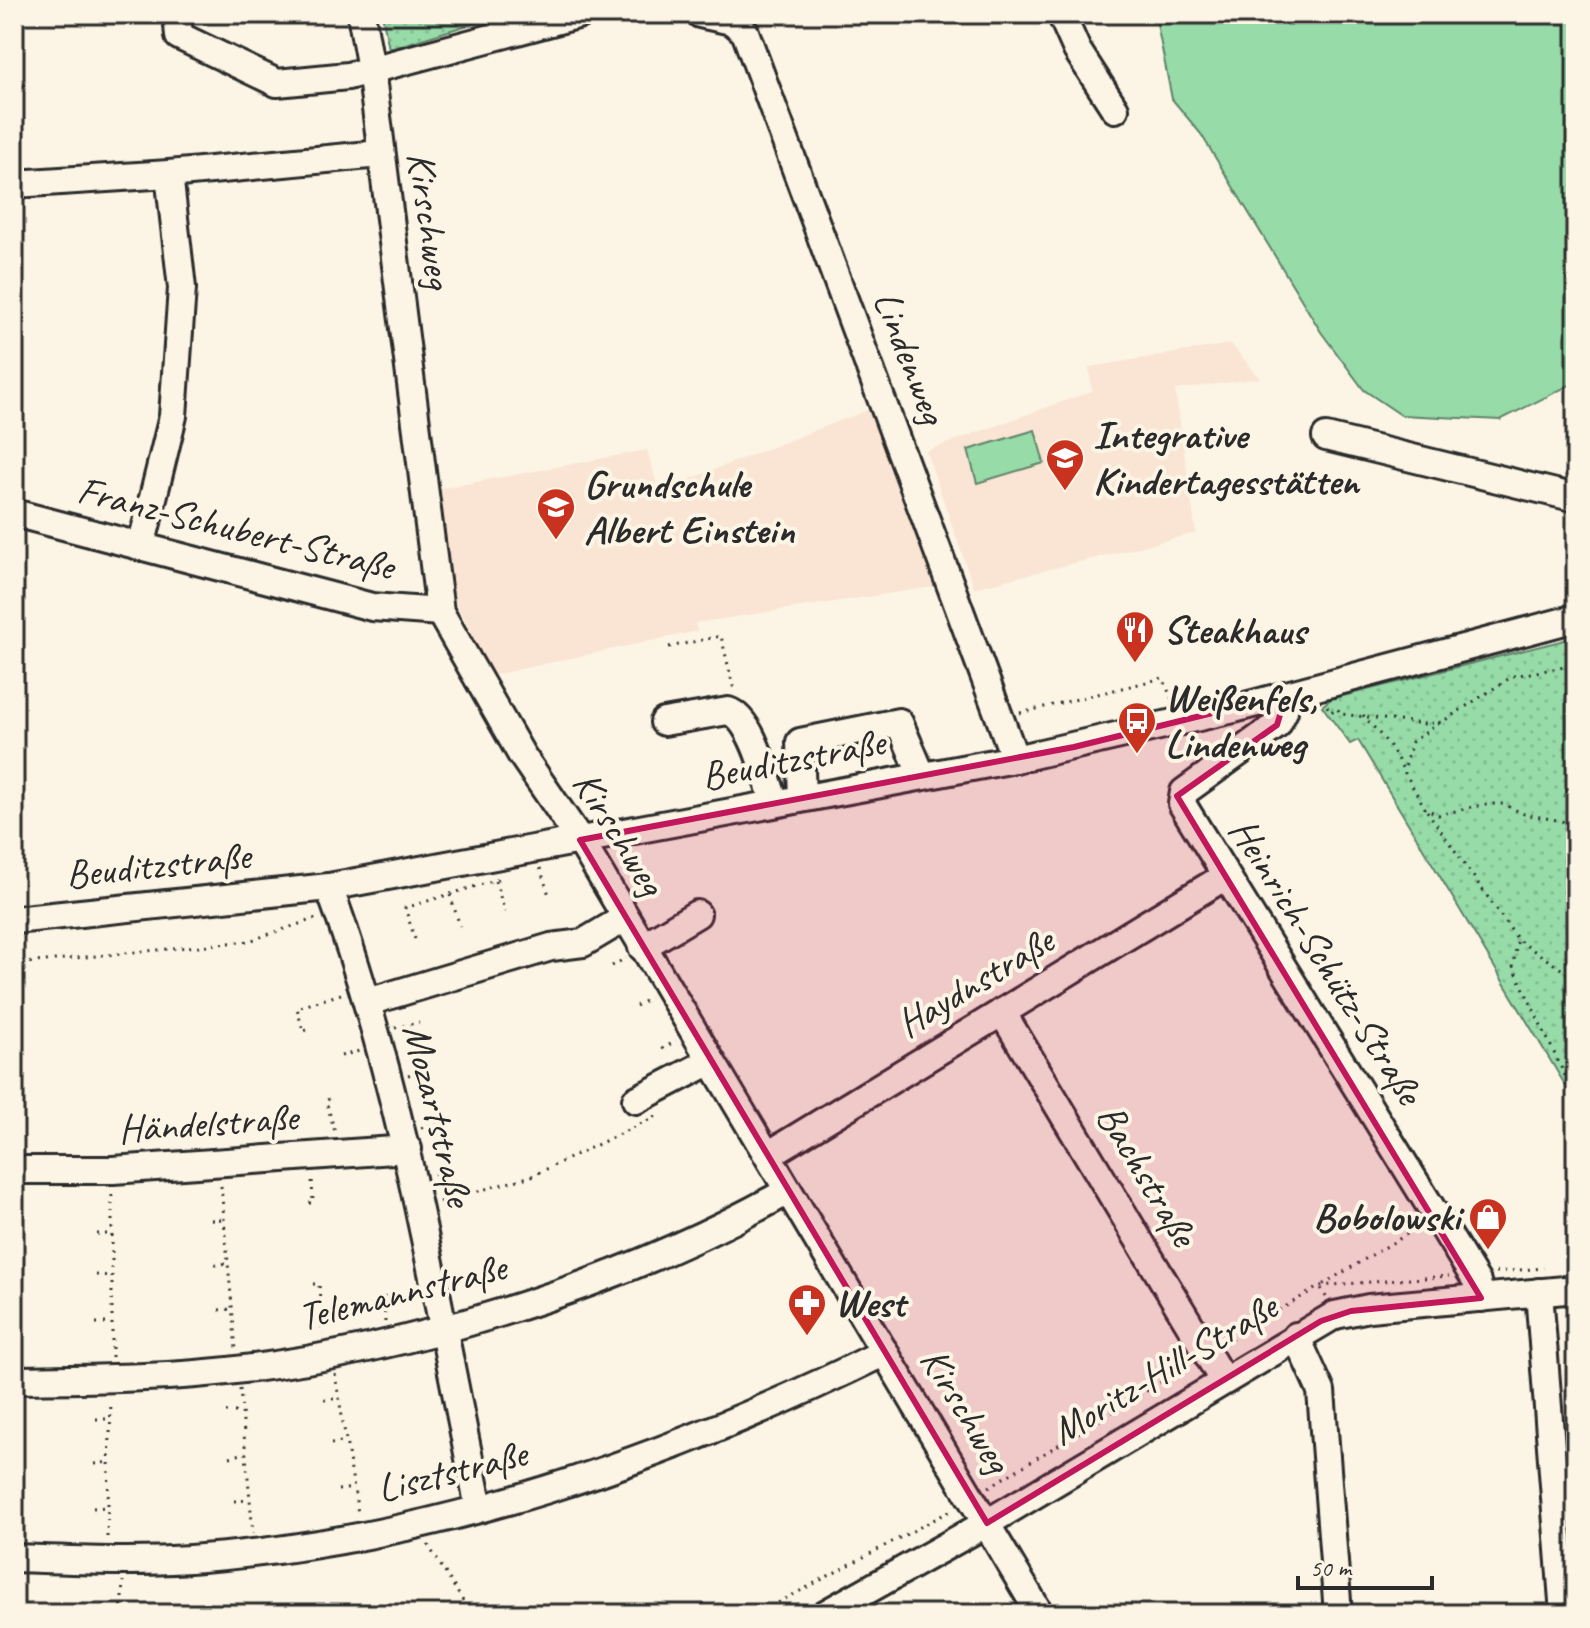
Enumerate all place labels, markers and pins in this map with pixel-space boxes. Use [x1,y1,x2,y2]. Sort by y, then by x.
place label: Integrative Kindertagesstätten [1093,410,1361,506]
school or university icon: Integrative Kindertagesstätten [1044,437,1086,492]
place label: Grundschule Albert Einstein [584,459,795,555]
school or university icon: Grundschule Albert Einstein [535,486,577,541]
place label: Steakhaus [1163,605,1310,655]
restaurant icon: Steakhaus [1114,609,1156,664]
place label: Weißenfels, Lindenweg [1165,673,1318,769]
bus stop icon: Weißenfels, Lindenweg [1116,700,1158,755]
place label: Bobolowski [1313,1192,1465,1242]
shop icon: Bobolowski [1467,1196,1509,1251]
place label: West [835,1278,910,1328]
pharmacy icon: West [786,1282,828,1337]

